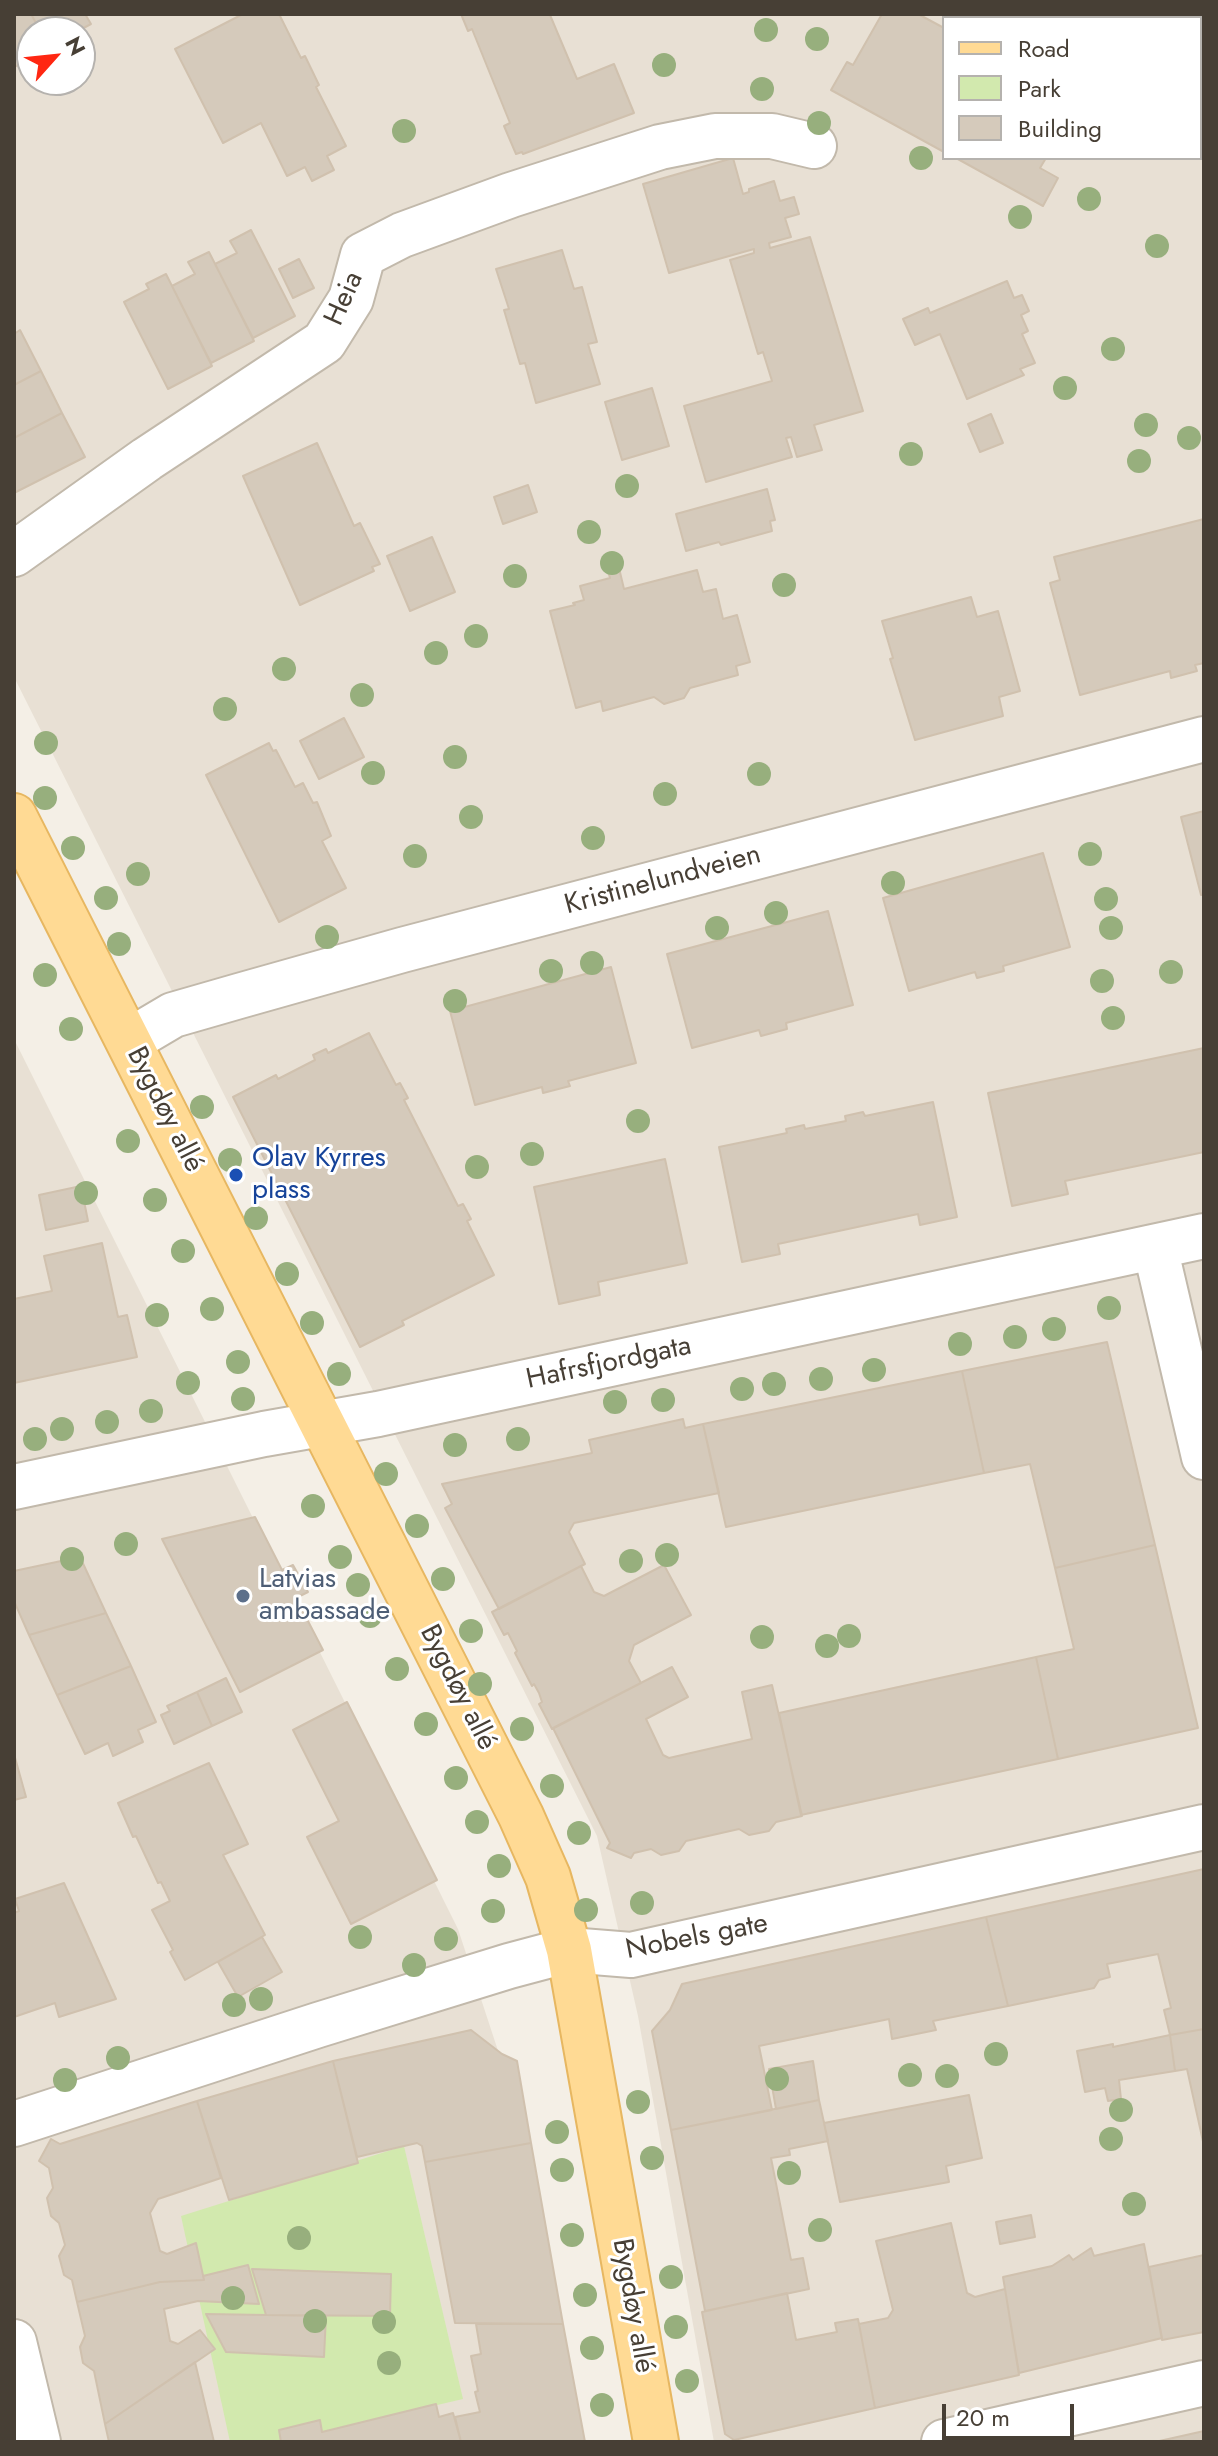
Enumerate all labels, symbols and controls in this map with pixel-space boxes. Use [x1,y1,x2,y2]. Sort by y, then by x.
north arrow [16,16,96,96]
legend [942,16,1202,160]
text: N [57,31,94,61]
text: Road [1018,31,1070,66]
text: Park [1018,71,1061,106]
text: Building [1018,111,1102,146]
street label: Heia [318,267,372,331]
street label: Kristinelundveien [561,839,765,923]
street label: Bygdøy allé [118,1042,210,1178]
place label: Olav Kyrres plass [252,1142,386,1208]
marker: Olav Kyrres plass [227,1166,245,1184]
street label: Hafrsfjordgata [523,1330,695,1398]
place label: Latvias ambassade [259,1563,390,1629]
marker: Latvias ambassade [234,1587,252,1605]
street label: Bygdøy allé [411,1620,503,1756]
street label: Nobels gate [623,1908,771,1968]
street label: Bygdøy allé [604,2236,660,2376]
scale bar [946,2388,1078,2438]
text: 20 m [956,2400,1010,2435]

